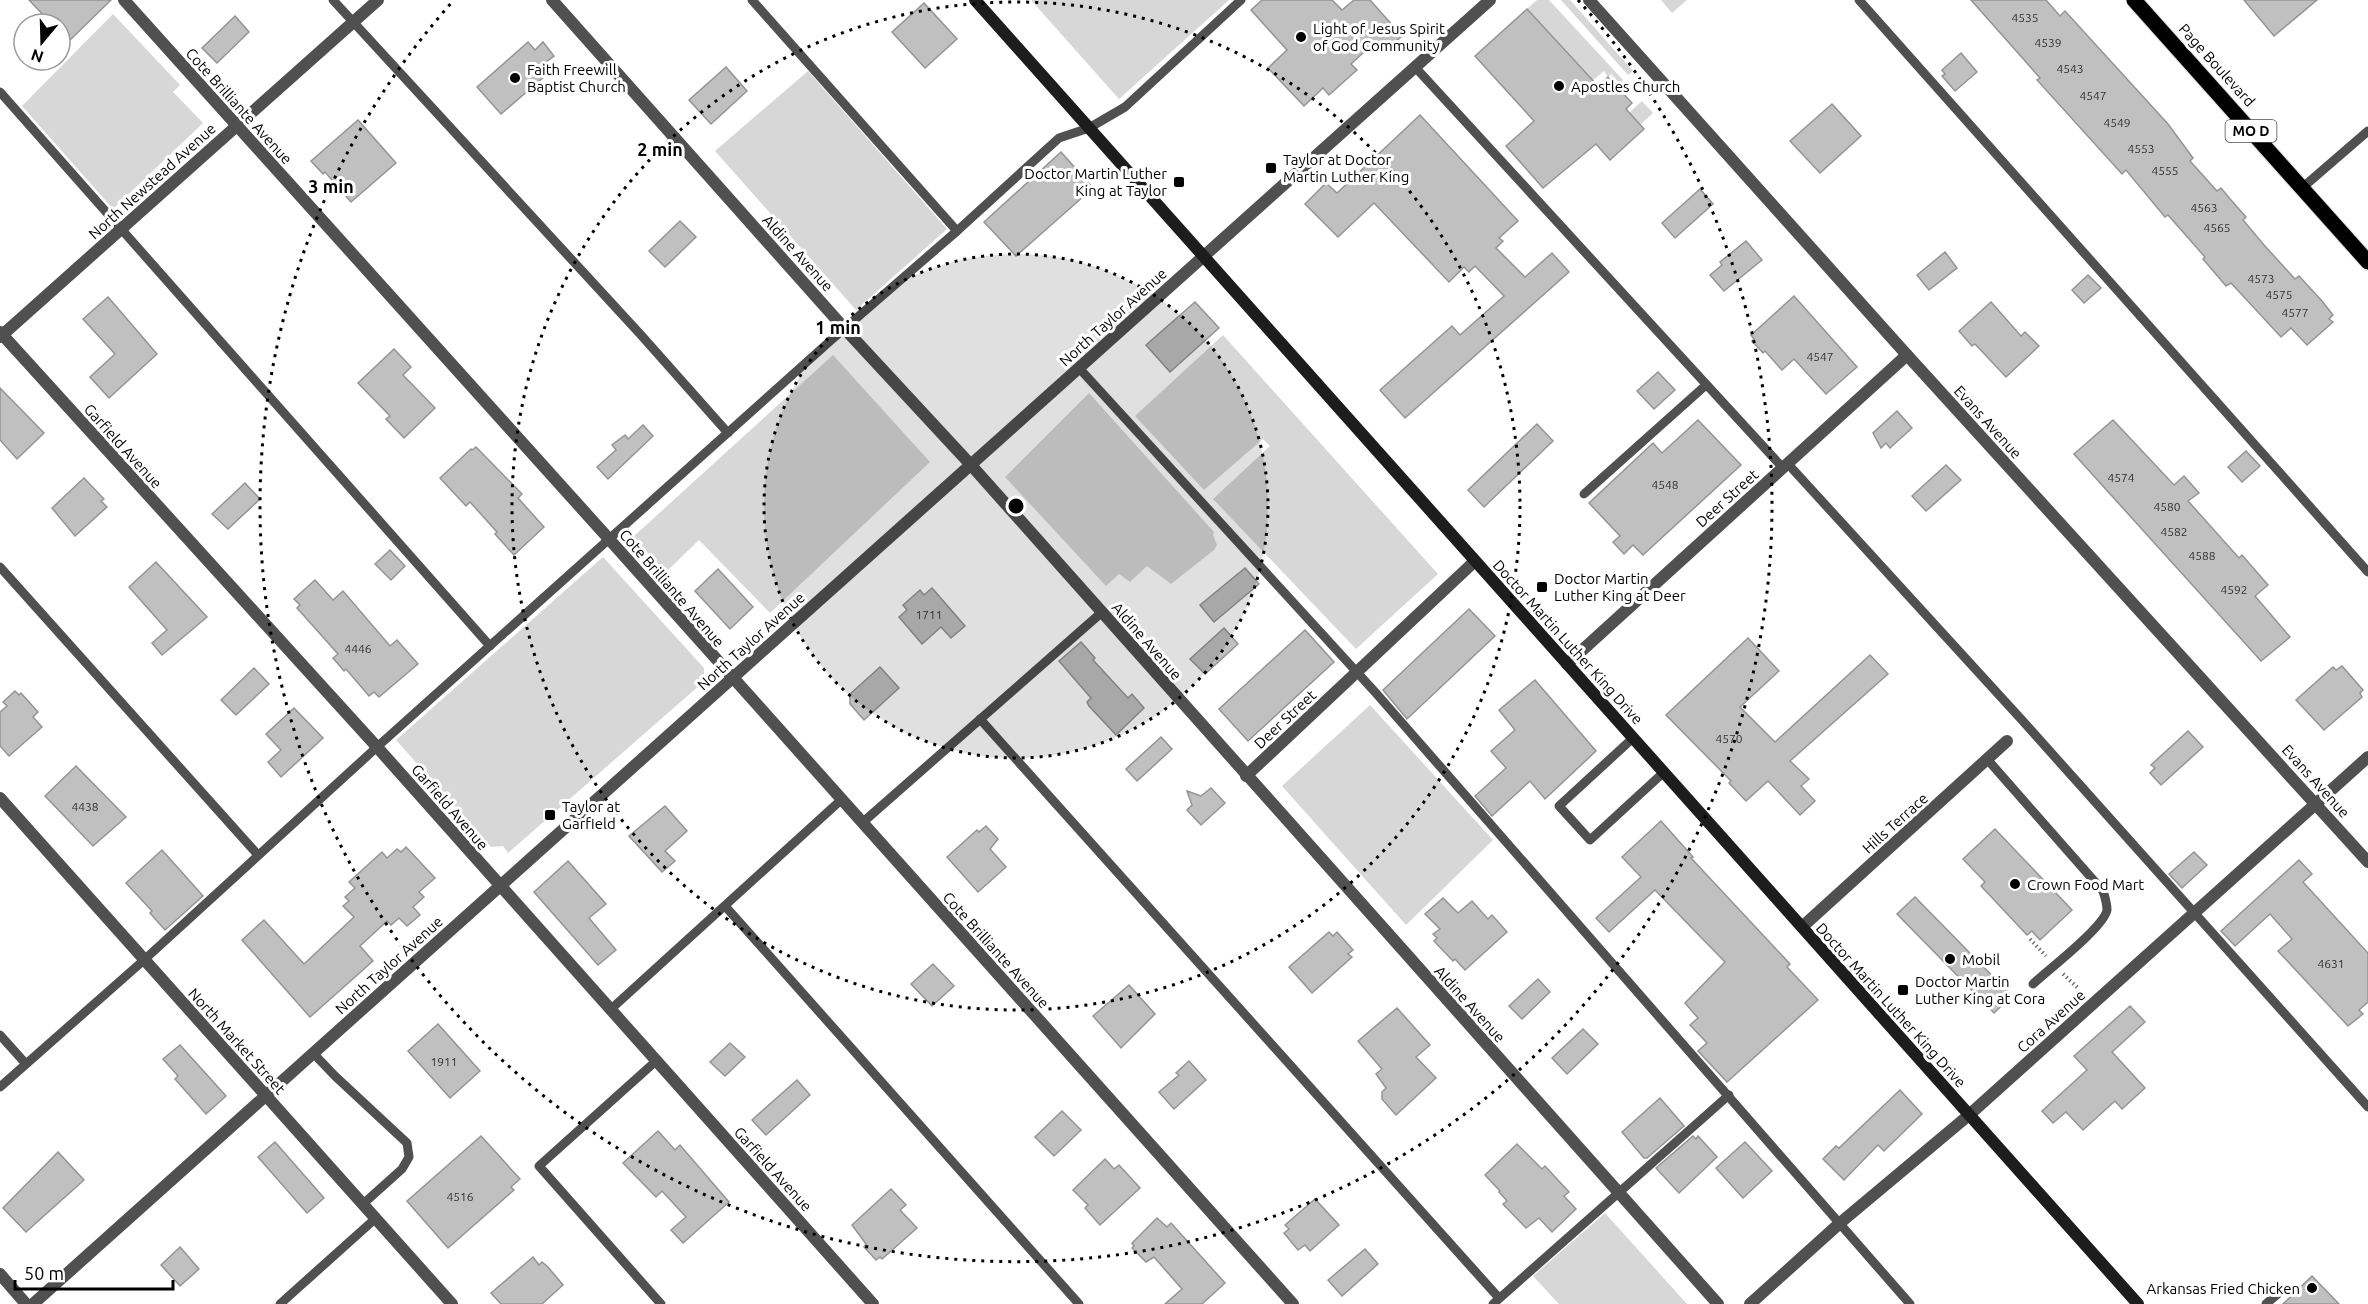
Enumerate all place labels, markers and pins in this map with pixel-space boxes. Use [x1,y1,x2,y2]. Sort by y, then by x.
place label: Light of Jesus Spirit of God Community [1313,20,1445,54]
marker: Light of Jesus Spirit of God Community [1294,30,1308,44]
place label: Faith Freewill Baptist Church [527,61,626,95]
marker: Faith Freewill Baptist Church [508,71,522,85]
place label: Apostles Church [1571,78,1680,95]
marker: Apostles Church [1552,79,1566,93]
place label: Taylor at Doctor Martin Luther King [1283,151,1409,185]
marker: Taylor at Doctor Martin Luther King [1264,161,1278,175]
place label: Doctor Martin Luther King at Taylor [1024,165,1167,199]
marker: Doctor Martin Luther King at Taylor [1172,175,1186,189]
centre of rings [1006,496,1026,516]
place label: Doctor Martin Luther King at Deer [1554,570,1686,604]
marker: Doctor Martin Luther King at Deer [1535,580,1549,594]
place label: Taylor at Garfield [562,798,620,832]
marker: Taylor at Garfield [543,808,557,822]
place label: Crown Food Mart [2027,876,2144,893]
marker: Crown Food Mart [2008,877,2022,891]
place label: Mobil [1962,951,2000,968]
marker: Mobil [1943,952,1957,966]
place label: Doctor Martin Luther King at Cora [1915,973,2045,1007]
marker: Doctor Martin Luther King at Cora [1896,983,1910,997]
place label: Arkansas Fried Chicken [2147,1280,2300,1297]
marker: Arkansas Fried Chicken [2305,1281,2319,1295]

